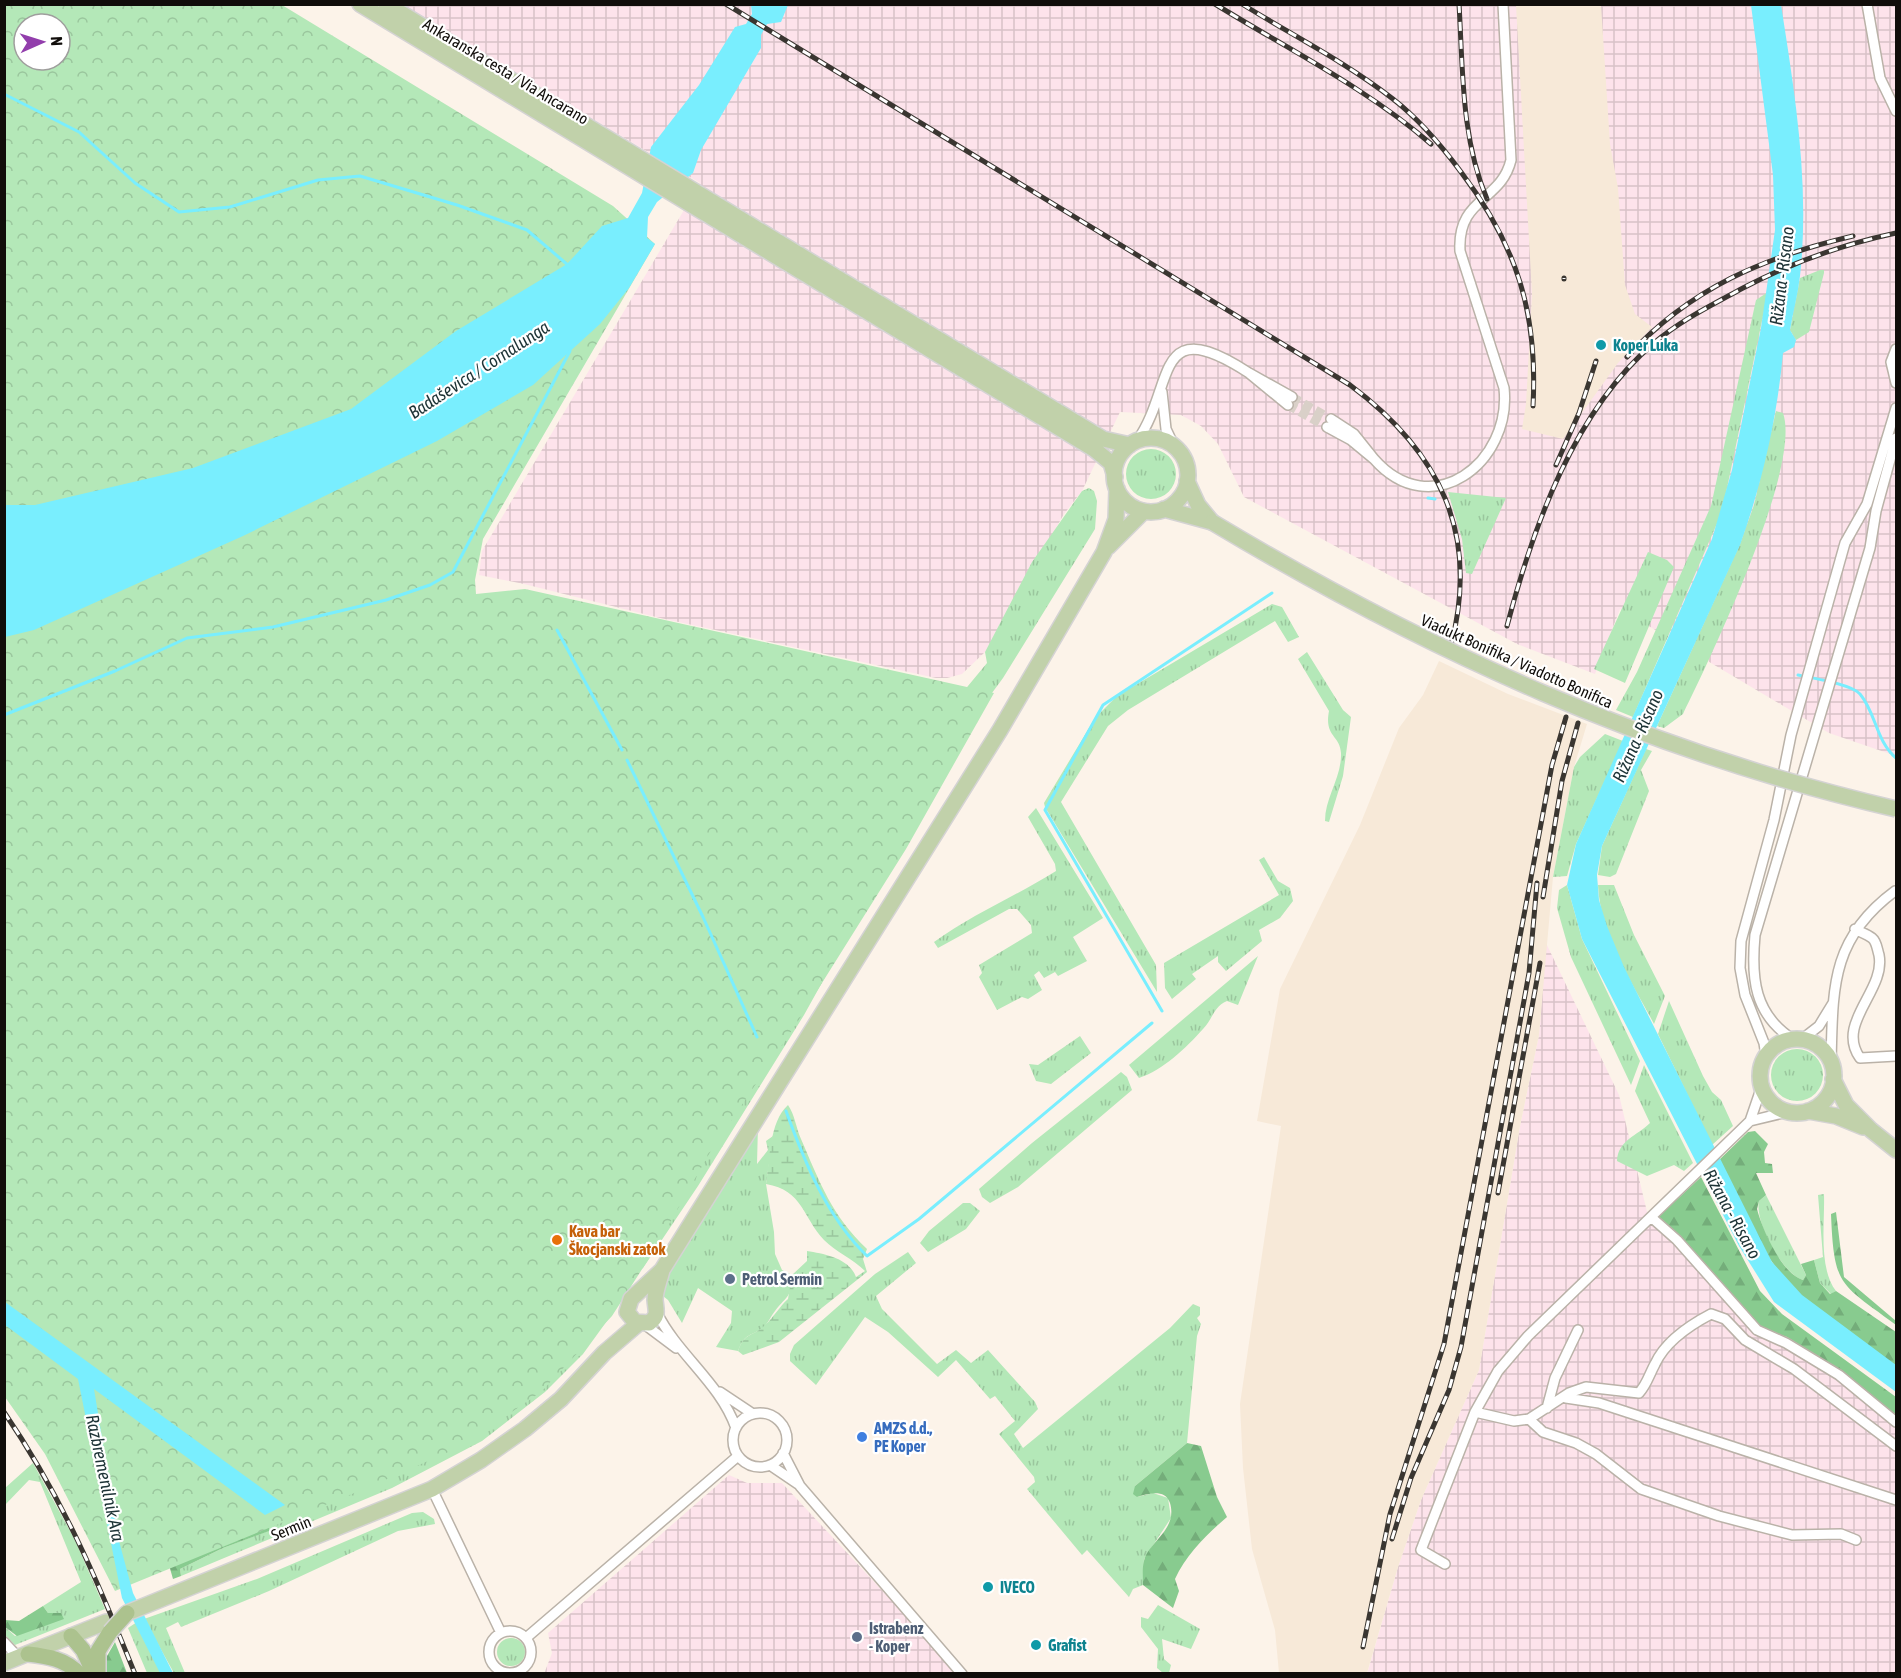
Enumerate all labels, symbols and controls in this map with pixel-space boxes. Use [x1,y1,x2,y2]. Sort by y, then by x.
north arrow [12,12,72,72]
street label: Ankaranska cesta / Via Ancarano [420,14,592,128]
text: N [48,36,66,46]
water label: Rižana - Risano [1765,225,1798,327]
water label: Badaševica / Cornalunga [404,316,553,423]
place label: Koper Luka [1613,336,1678,354]
marker: Koper Luka [1594,338,1608,352]
street label: Viadukt Bonifika / Viadotto Bonifica [1418,611,1616,711]
water label: Rižana - Risano [1608,686,1667,785]
water label: Rižana - Risano [1699,1165,1766,1262]
place label: Kava bar Škocjanski zatok [569,1222,666,1258]
marker: Kava bar Škocjanski zatok [550,1233,564,1247]
place label: Petrol Sermin [742,1270,822,1288]
marker: Petrol Sermin [723,1272,737,1286]
water label: Razbremenilnik Ara [82,1412,129,1544]
place label: AMZS d.d., PE Koper [873,1419,933,1455]
marker: AMZS d.d., PE Koper [855,1430,869,1444]
street label: Sermin [268,1512,314,1544]
place label: IVECO [1000,1578,1035,1596]
marker: IVECO [981,1580,995,1594]
place label: Istrabenz - Koper [869,1619,924,1655]
marker: Istrabenz - Koper [850,1630,864,1644]
place label: Grafist [1048,1636,1087,1654]
marker: Grafist [1029,1638,1043,1652]

